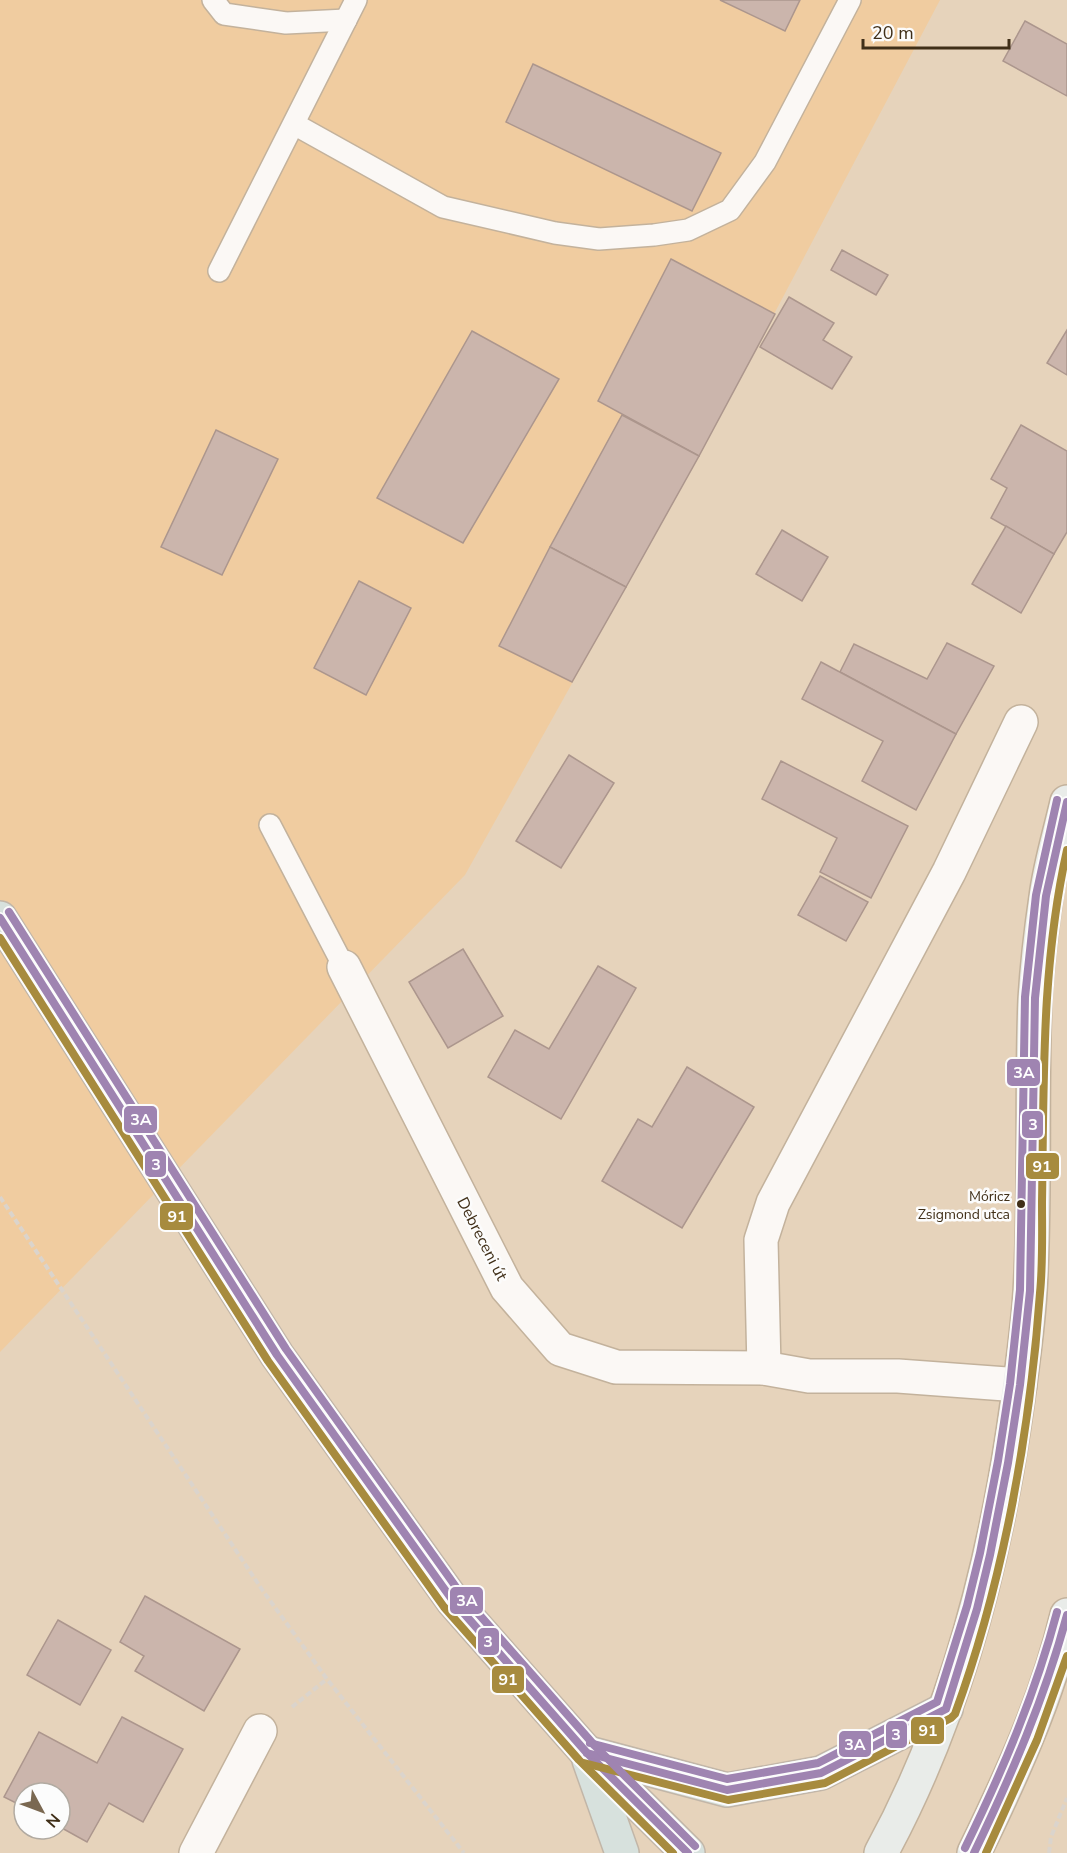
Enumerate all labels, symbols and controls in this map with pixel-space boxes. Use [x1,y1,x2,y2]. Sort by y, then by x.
scale bar [863,12,1008,50]
text: 20 m [872,21,914,45]
line badge: 3A [1006,1058,1041,1087]
text: 3A [1013,1062,1035,1084]
line badge: 3A [123,1105,158,1134]
text: 3A [130,1109,152,1131]
line badge: 3 [1021,1110,1044,1139]
text: 3 [1028,1114,1038,1136]
line badge: 3 [144,1150,167,1178]
line badge: 91 [1025,1152,1060,1180]
text: 3 [151,1154,161,1176]
text: 91 [1032,1156,1052,1178]
place label: Móricz Zsigmond utca [918,1187,1011,1224]
street label: Debreceni út [452,1193,513,1285]
marker: Móricz Zsigmond utca [1015,1198,1027,1210]
line badge: 91 [159,1202,194,1231]
text: 91 [167,1206,187,1228]
line badge: 3A [449,1586,484,1615]
text: 3A [456,1590,478,1612]
line badge: 3 [477,1627,500,1656]
text: 3 [483,1631,493,1653]
line badge: 91 [491,1665,525,1694]
text: 91 [498,1669,518,1691]
line badge: 91 [910,1716,945,1745]
line badge: 3 [885,1720,908,1749]
text: 91 [918,1720,938,1742]
text: 3 [891,1724,901,1746]
line badge: 3A [838,1730,872,1758]
text: 3A [844,1734,866,1756]
north arrow [12,1781,72,1841]
text: N [40,1808,65,1832]

